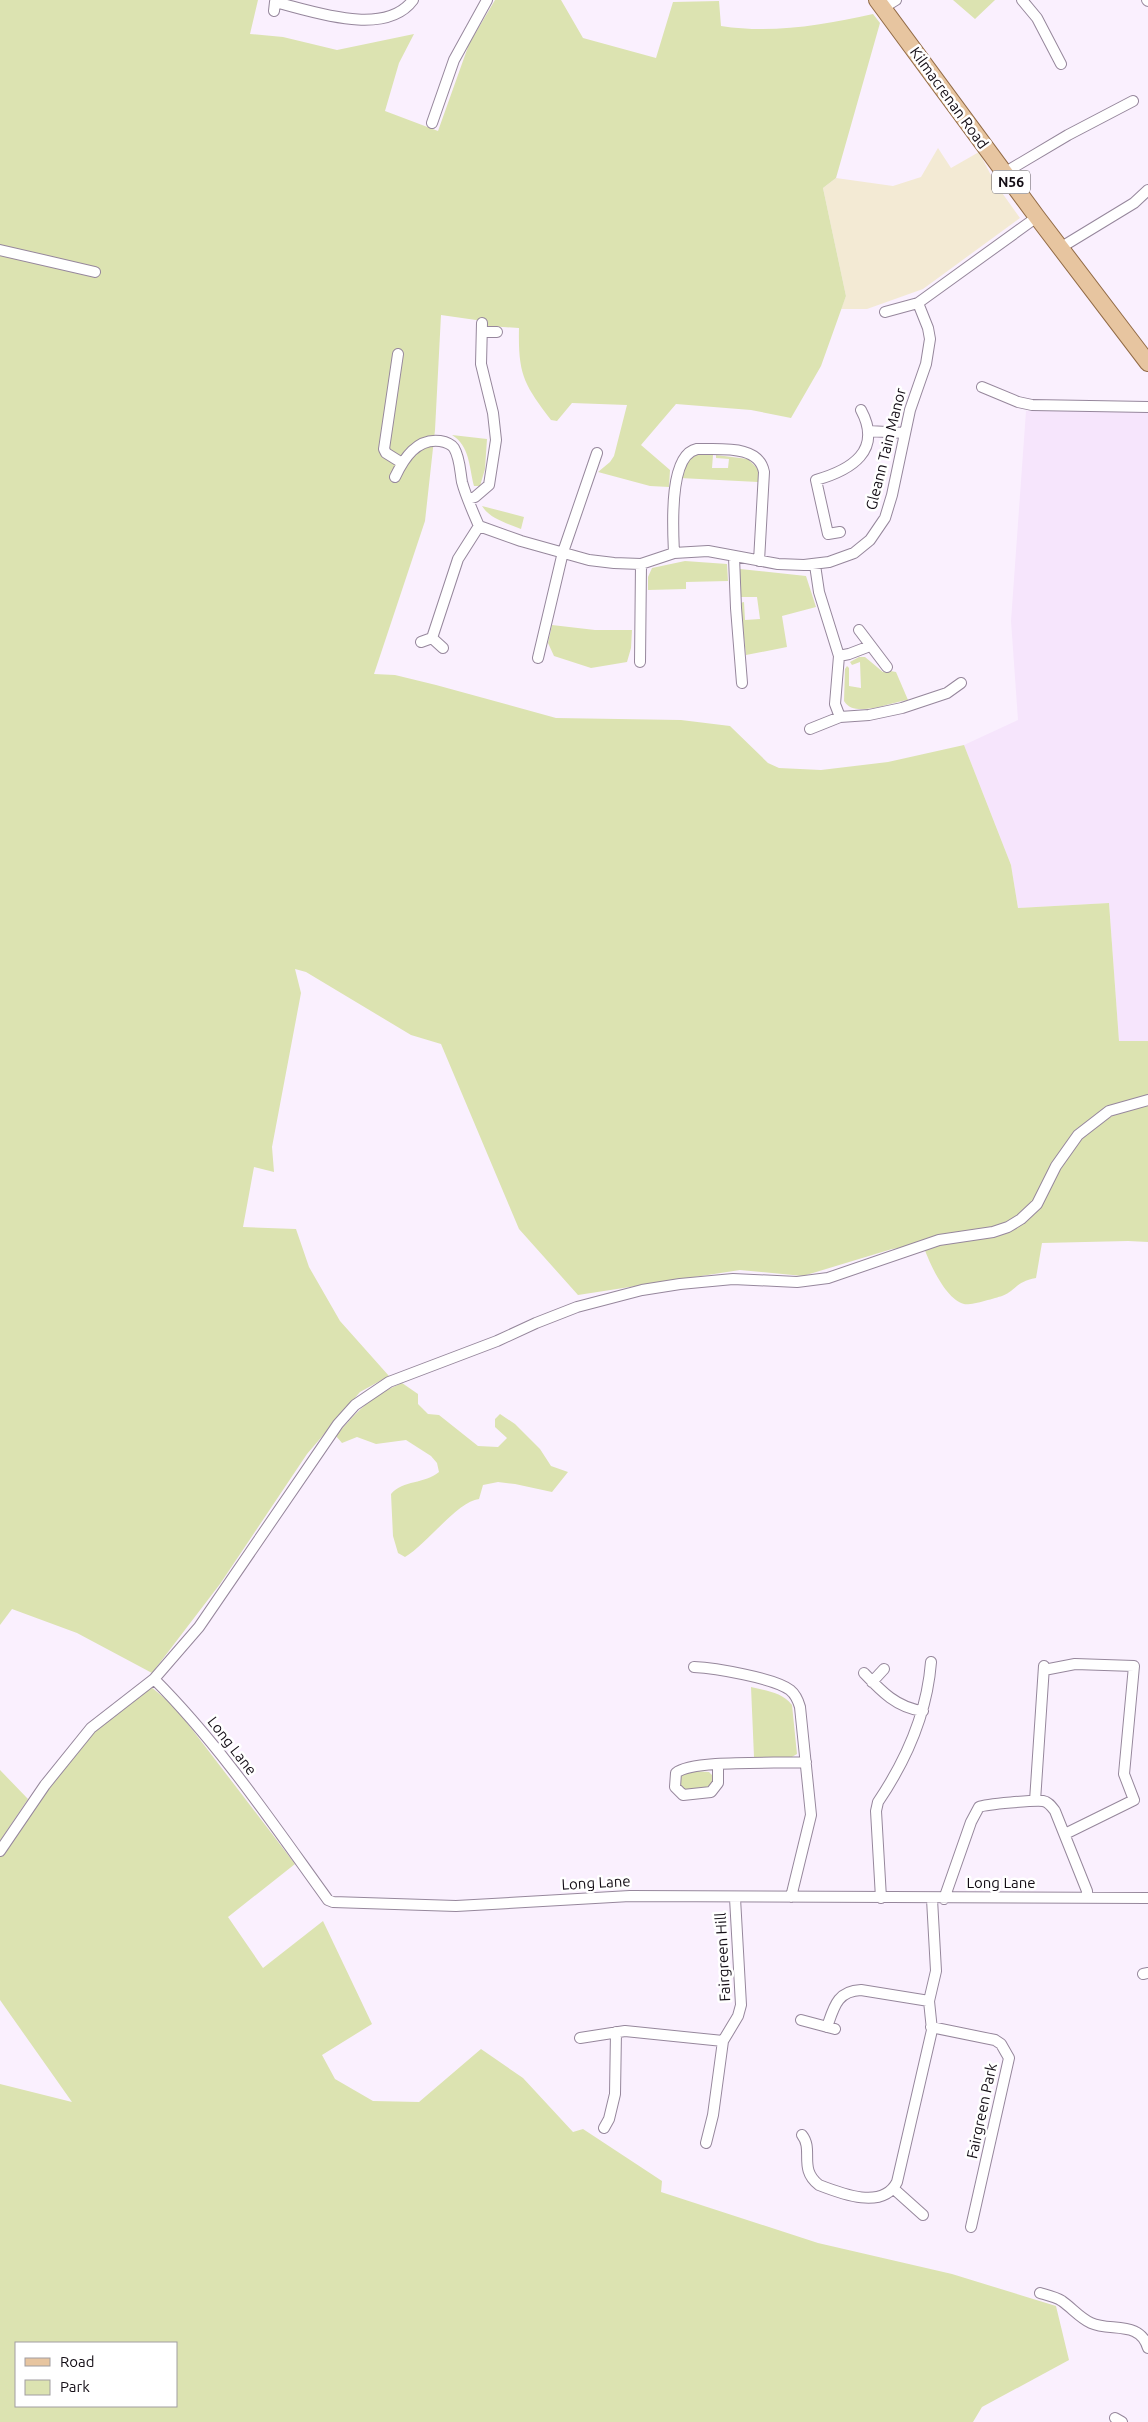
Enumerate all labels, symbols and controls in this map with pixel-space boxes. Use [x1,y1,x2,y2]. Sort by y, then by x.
street label: Kilmacrenan Road [907,44,992,152]
road number: N56 [992,170,1030,193]
street label: Gleann Tain Manor [862,386,909,512]
street label: Long Lane [204,1713,260,1778]
street label: Long Lane [561,1872,631,1893]
street label: Long Lane [966,1874,1036,1891]
street label: Fairgreen Hill [712,1912,733,2002]
street label: Fairgreen Park [963,2061,1000,2160]
legend [15,2342,178,2407]
text: Road [60,2353,95,2370]
text: Park [60,2378,90,2395]

